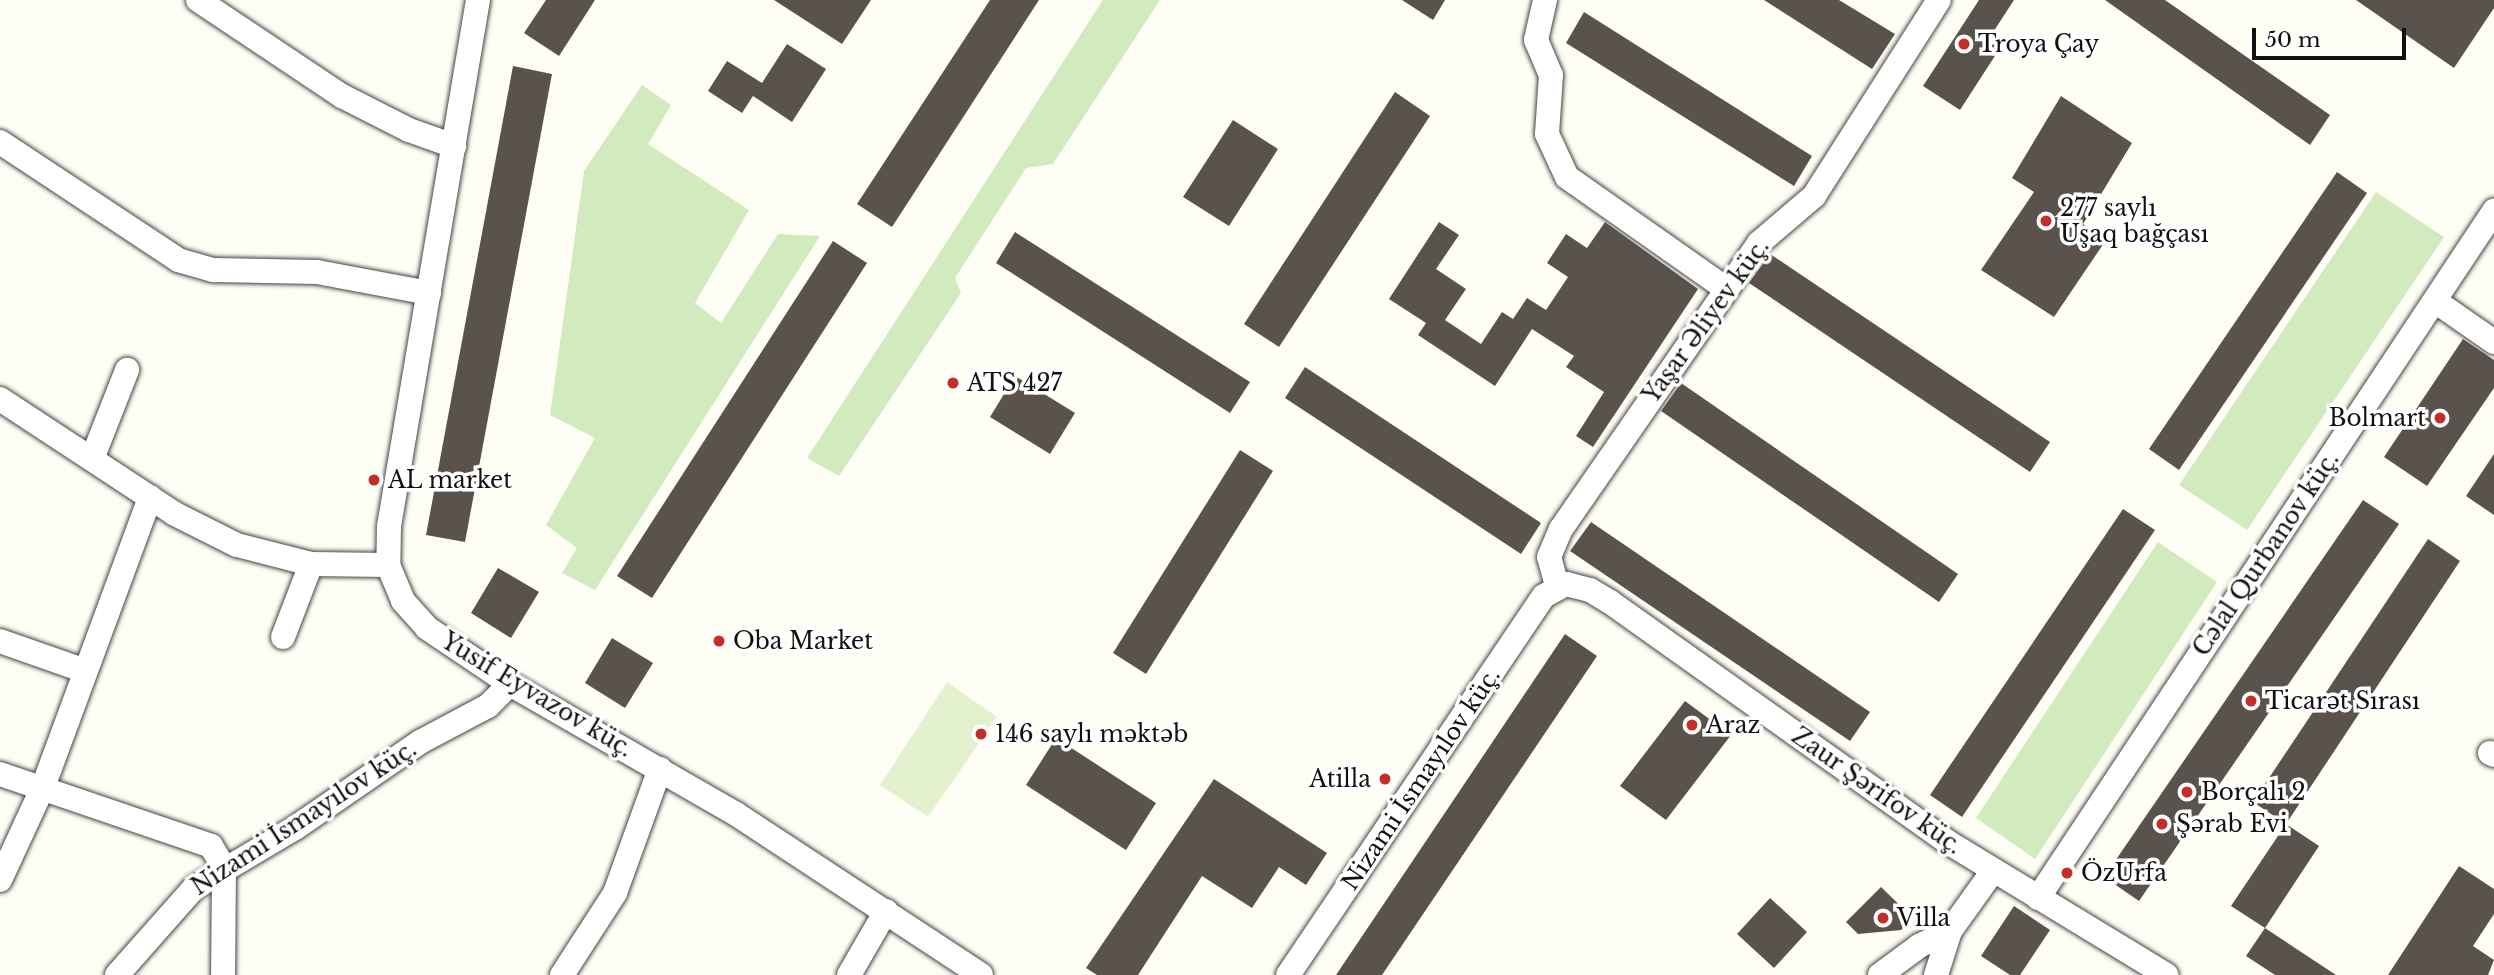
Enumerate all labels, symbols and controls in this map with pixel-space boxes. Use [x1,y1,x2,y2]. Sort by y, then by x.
scale bar [2256,14,2410,58]
text: 50 m [2265,27,2320,53]
place label: Troya Çay [1978,30,2099,58]
marker: Troya Çay [1956,36,1972,52]
place label: 277 saylı Uşaq bağçası [2060,194,2209,248]
marker: 277 saylı Uşaq bağçası [2038,213,2054,229]
street label: Yaşar Əliyev küç. [1637,233,1775,409]
place label: ATS 427 [967,369,1062,397]
marker: ATS 427 [945,375,961,391]
place label: Bolmart [2329,404,2426,432]
marker: Bolmart [2432,410,2448,426]
street label: Cəlal Qurbanov küç. [2187,446,2345,662]
place label: AL market [388,466,513,494]
marker: AL market [366,472,382,488]
street label: Yusif Eyvazov küç. [436,627,638,763]
place label: Oba Market [733,627,873,655]
marker: Oba Market [711,633,727,649]
street label: Nizami İsmayılov küç. [1336,662,1506,896]
place label: Ticarət Sırası [2265,687,2420,715]
marker: Ticarət Sırası [2243,693,2259,709]
place label: Araz [1706,711,1760,739]
marker: Araz [1684,717,1700,733]
place label: 146 saylı məktəb [995,720,1188,748]
street label: Zaur Şərifov küç. [1786,722,1968,860]
marker: 146 saylı məktəb [973,726,989,742]
street label: Nizami İsmayılov küç. [186,735,422,901]
place label: Atilla [1309,765,1371,793]
marker: Atilla [1377,771,1393,787]
place label: Borçalı 2 [2201,778,2306,806]
marker: Borçalı 2 [2179,784,2195,800]
place label: Şərab Evi [2176,810,2288,838]
marker: Şərab Evi [2154,816,2170,832]
place label: ÖzUrfa [2081,859,2167,887]
marker: ÖzUrfa [2059,865,2075,881]
place label: Villa [1897,904,1950,932]
marker: Villa [1875,910,1891,926]

